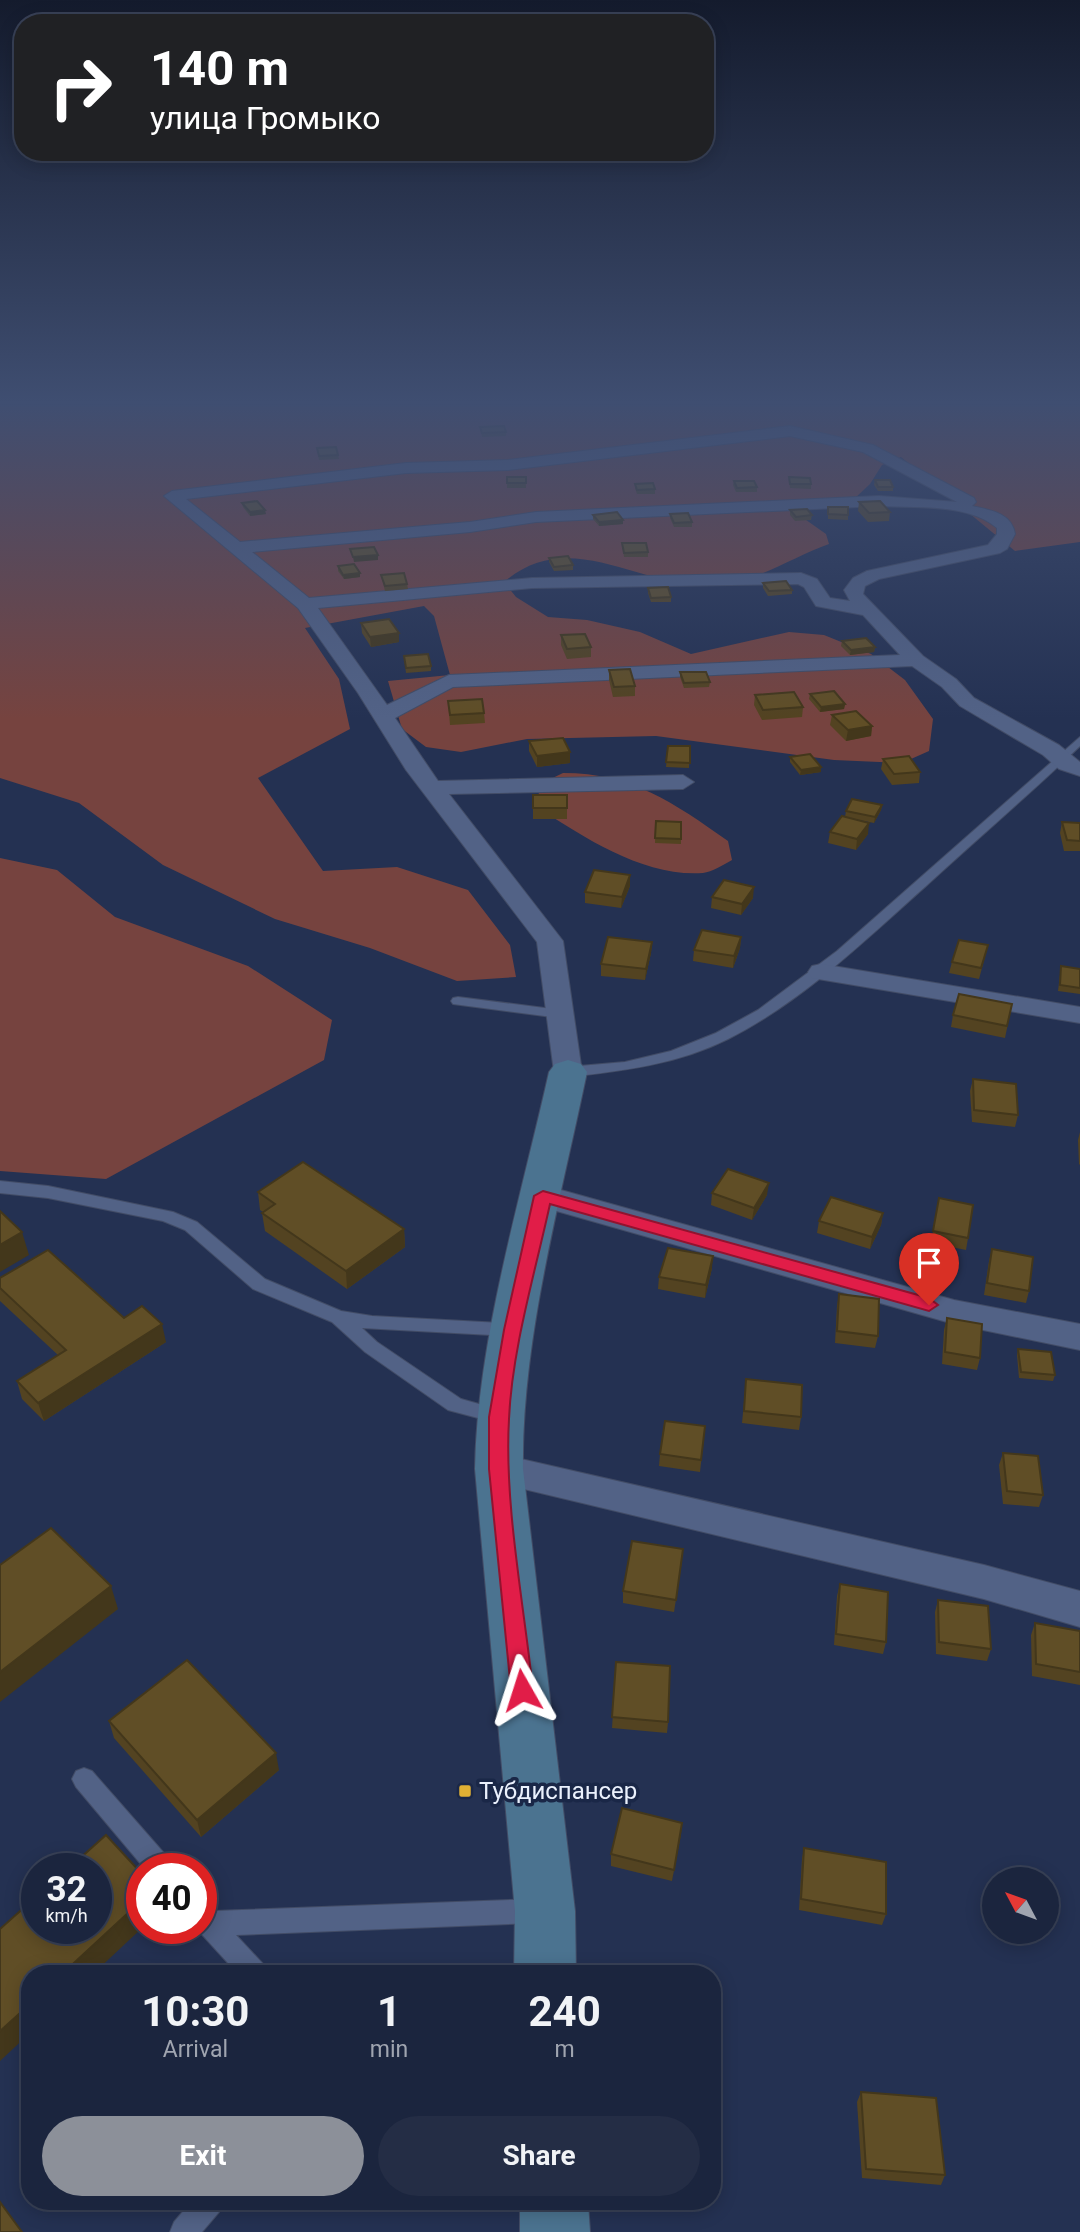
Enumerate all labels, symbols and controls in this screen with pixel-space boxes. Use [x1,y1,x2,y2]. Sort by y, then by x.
text: 140 m [150,40,289,97]
icon: right [35,42,126,133]
text: улица Громыко [150,99,380,137]
pin [899,1233,959,1305]
icon: arrive [910,1244,948,1282]
position arrow [485,1653,559,1727]
place label: Тубдиспансер [479,1777,637,1805]
marker: Тубдиспансер [457,1783,473,1799]
speed limit sign: 40 [126,1853,217,1944]
north arrow [982,1867,1059,1944]
map controls [982,1867,1059,1944]
text: 32 [46,1869,87,1910]
text: km/h [45,1905,88,1926]
text: 10:30 [141,1987,249,2036]
text: 1 [377,1987,401,2036]
text: 240 [528,1987,601,2036]
text: Arrival [163,2036,228,2063]
text: min [370,2036,408,2063]
text: m [555,2036,575,2063]
button: Exit [42,2116,364,2196]
button: Share [378,2116,700,2196]

